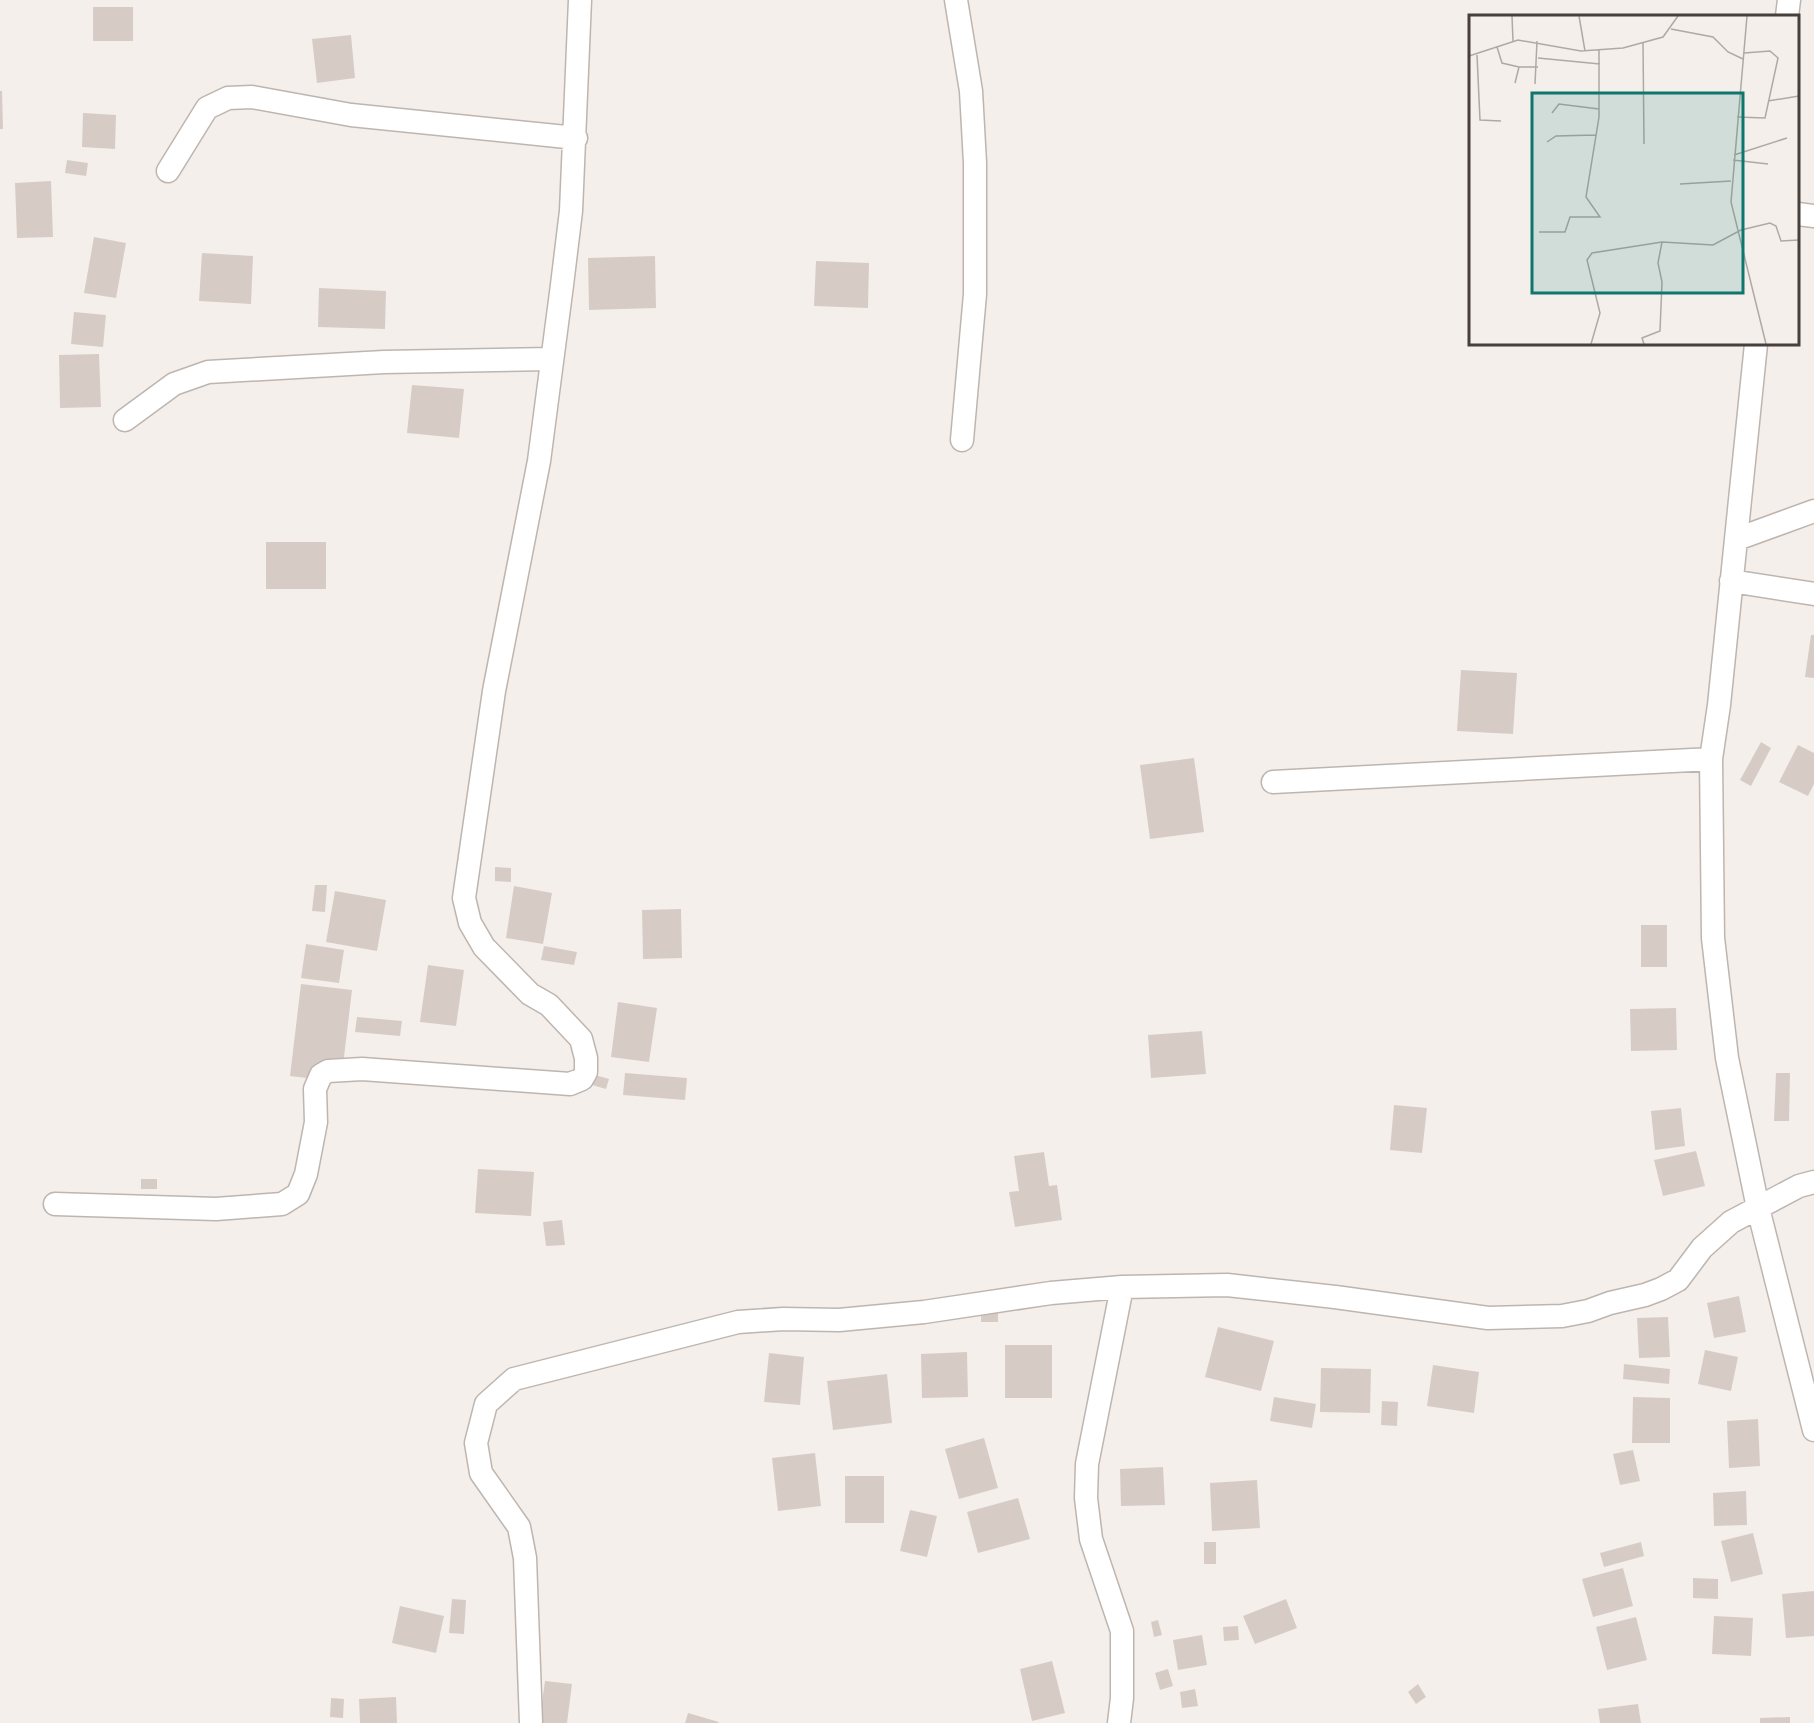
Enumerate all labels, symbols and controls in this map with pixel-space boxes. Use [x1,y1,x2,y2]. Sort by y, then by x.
inset map [1469,15,1799,345]

